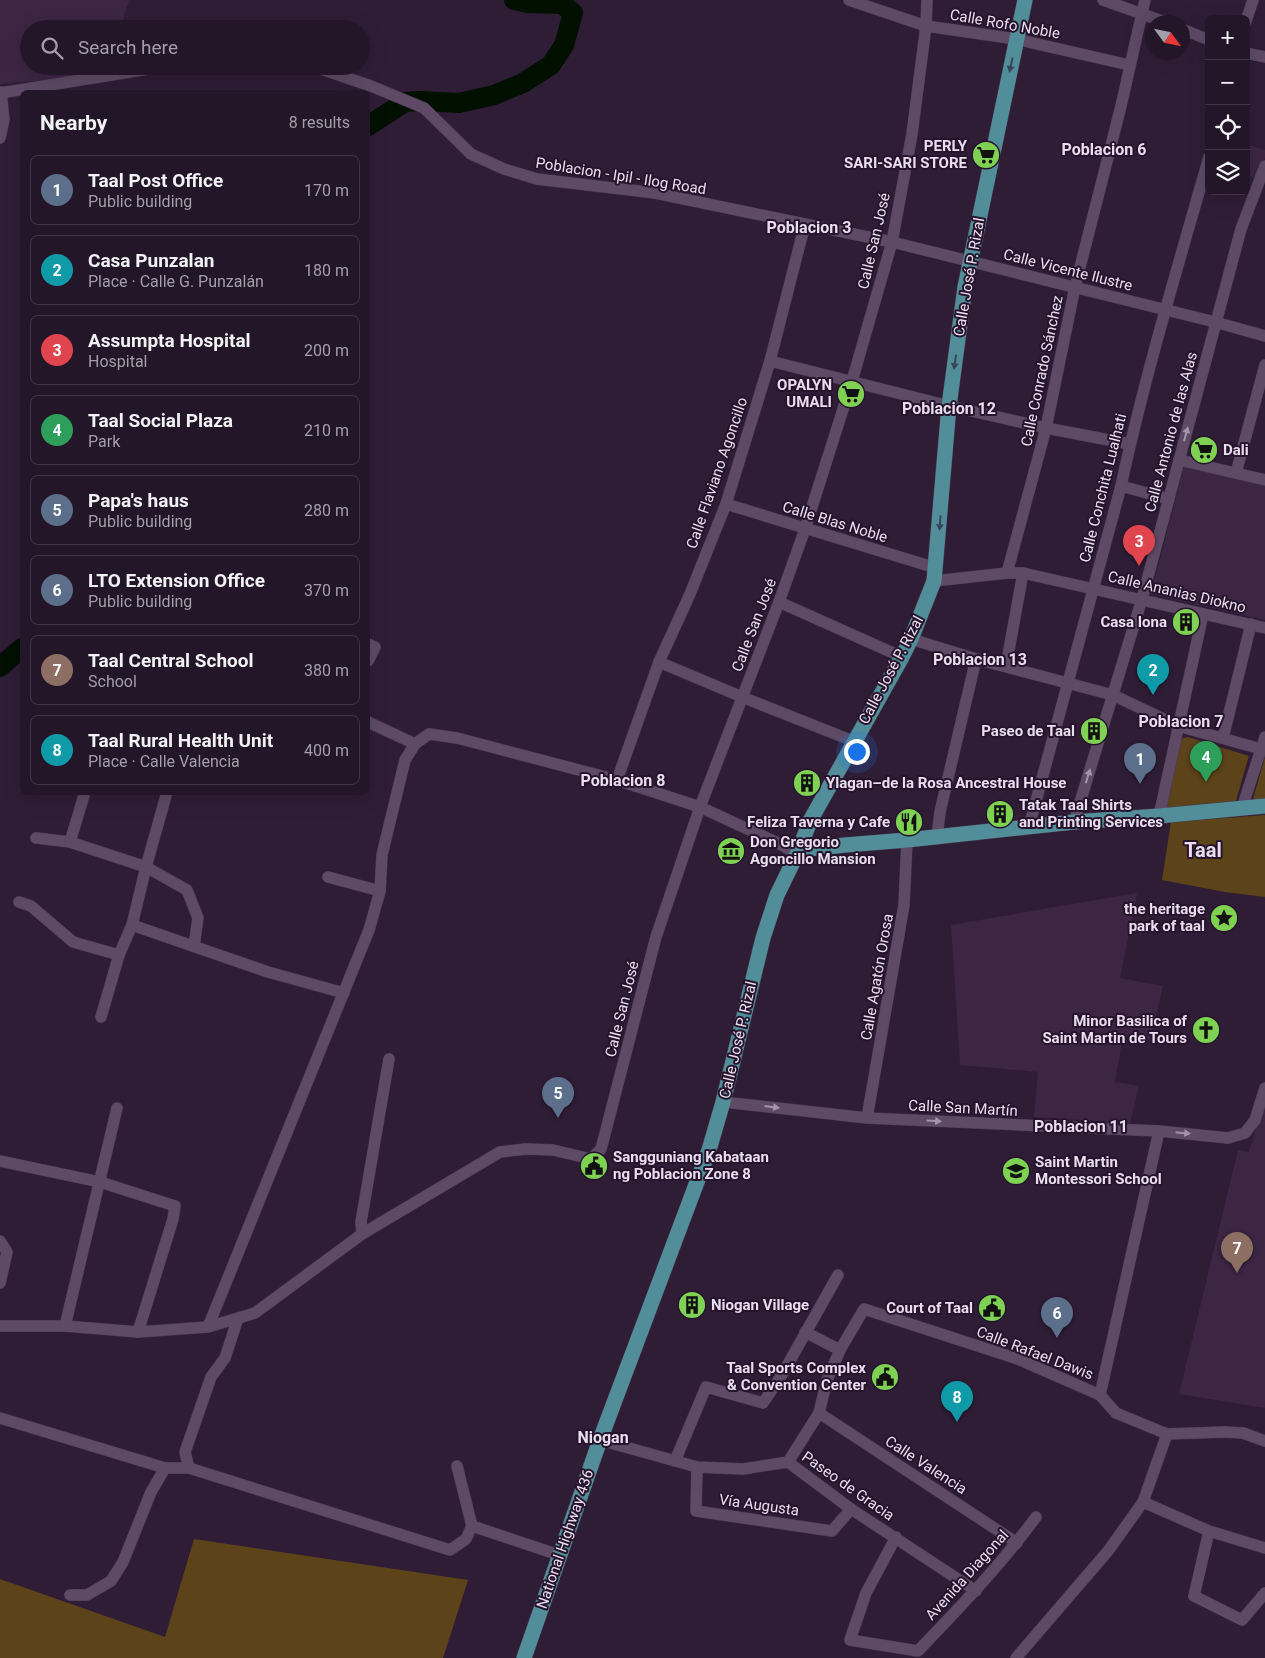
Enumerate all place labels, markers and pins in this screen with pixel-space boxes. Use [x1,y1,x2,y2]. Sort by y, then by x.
place label: PERLY SARI-SARI STORE [844,137,968,172]
supermarket icon: PERLY SARI-SARI STORE [971,140,1001,170]
place label: OPALYN UMALI [777,376,832,411]
supermarket icon: OPALYN UMALI [836,379,866,409]
supermarket icon: Dali [1189,435,1219,465]
place label: Dali [1223,441,1249,459]
pin: 3 [1123,525,1155,566]
building icon: Casa Iona [1171,607,1201,637]
place label: Casa Iona [1100,613,1167,631]
pin: 2 [1137,654,1169,695]
building icon: Paseo de Taal [1079,716,1109,746]
place label: Paseo de Taal [981,722,1075,740]
pin: 4 [1190,741,1222,782]
pin: 1 [1124,743,1156,784]
building icon: Ylagan–de la Rosa Ancestral House [792,768,822,798]
place label: Ylagan–de la Rosa Ancestral House [826,774,1066,792]
place label: Tatak Taal Shirts and Printing Services [1019,796,1163,831]
building icon: Tatak Taal Shirts and Printing Services [985,799,1015,829]
restaurant icon: Feliza Taverna y Cafe [894,807,924,837]
place label: Feliza Taverna y Cafe [747,813,890,831]
place label: Don Gregorio Agoncillo Mansion [750,833,876,868]
museum icon: Don Gregorio Agoncillo Mansion [716,836,746,866]
place label: the heritage park of taal [1124,900,1205,935]
place icon: the heritage park of taal [1209,903,1239,933]
place label: Minor Basilica of Saint Martin de Tours [1042,1012,1188,1047]
church icon: Minor Basilica of Saint Martin de Tours [1191,1015,1221,1045]
pin: 5 [542,1077,574,1118]
place label: Sangguniang Kabataan ng Poblacion Zone 8 [613,1148,769,1183]
public building icon: Sangguniang Kabataan ng Poblacion Zone 8 [579,1151,609,1181]
place label: Saint Martin Montessori School [1035,1153,1162,1188]
school or university icon: Saint Martin Montessori School [1001,1156,1031,1186]
pin: 7 [1221,1232,1253,1273]
building icon: Niogan Village [677,1290,707,1320]
public building icon: Court of Taal [977,1293,1007,1323]
place label: Niogan Village [711,1296,809,1314]
pin: 6 [1041,1297,1073,1338]
place label: Court of Taal [886,1299,973,1317]
place label: Taal Sports Complex & Convention Center [726,1359,867,1394]
public building icon: Taal Sports Complex & Convention Center [870,1362,900,1392]
pin: 8 [941,1381,973,1422]

